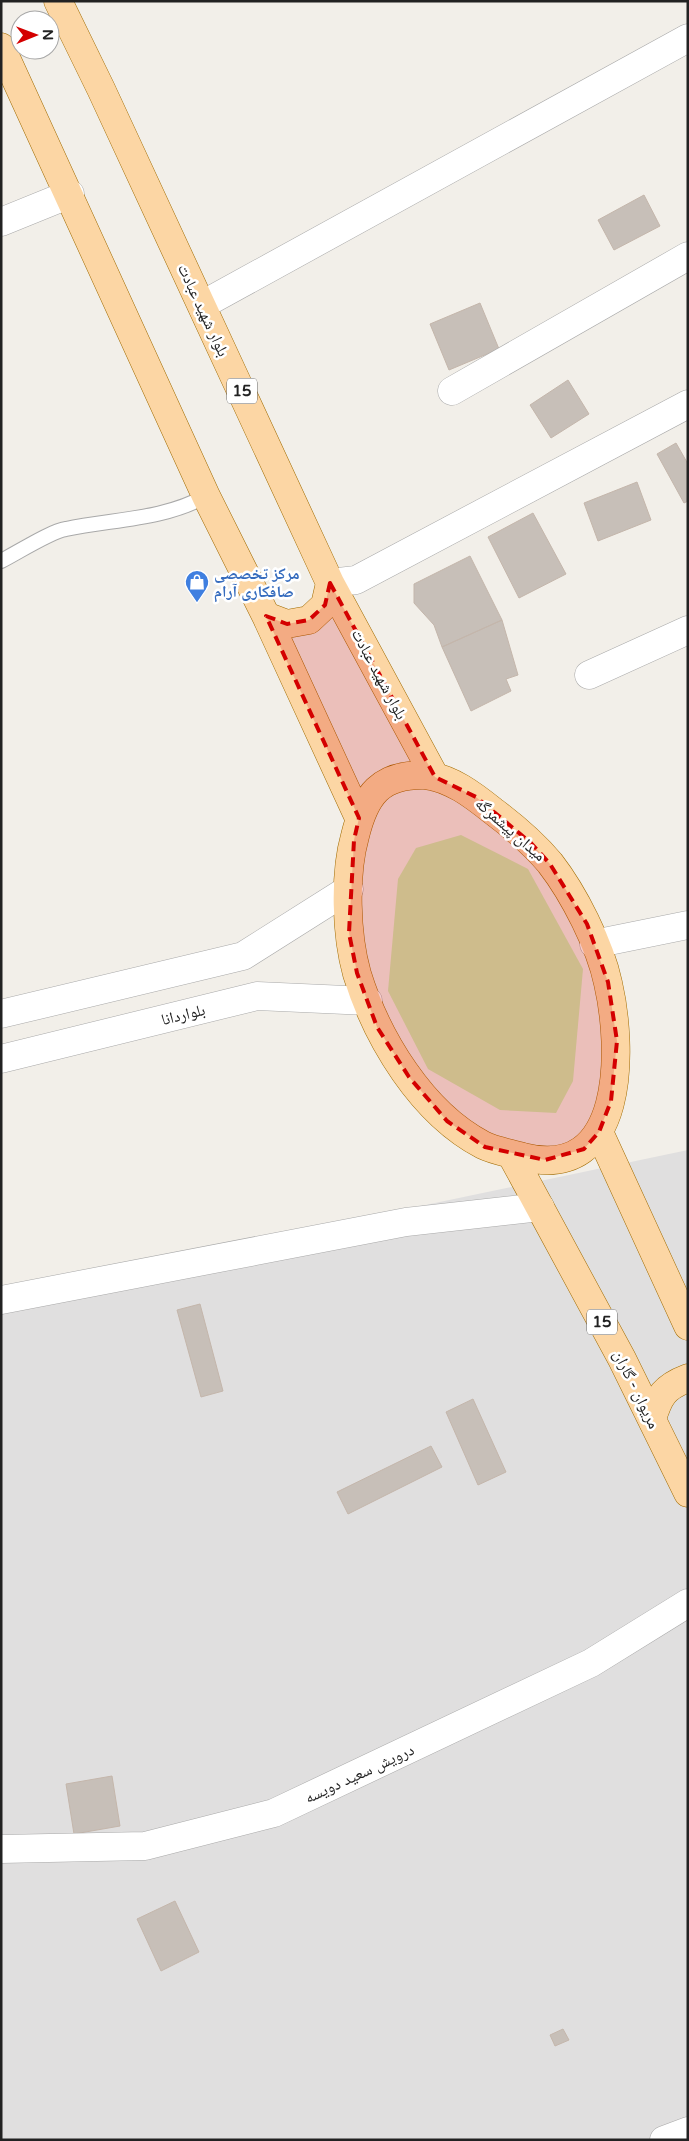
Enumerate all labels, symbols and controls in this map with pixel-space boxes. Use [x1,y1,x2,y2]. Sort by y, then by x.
north arrow [10,10,60,60]
text: N [39,29,56,41]
street label: بلوار شهید عبادت [173,261,233,360]
road number: 15 [227,378,257,404]
place label: مرکز تخصصی صافکاری آرام [214,564,300,603]
shop icon: مرکز تخصصی صافکاری آرام [184,569,210,603]
street label: بلوار شهید عبادت [347,626,411,723]
street label: میدان پیشمرگه [471,794,550,866]
street label: بلواردانا [159,1000,207,1030]
road number: 15 [587,1310,617,1334]
street label: مریوان - گاران [609,1347,664,1432]
street label: درویش سعید دویسه [302,1740,417,1808]

